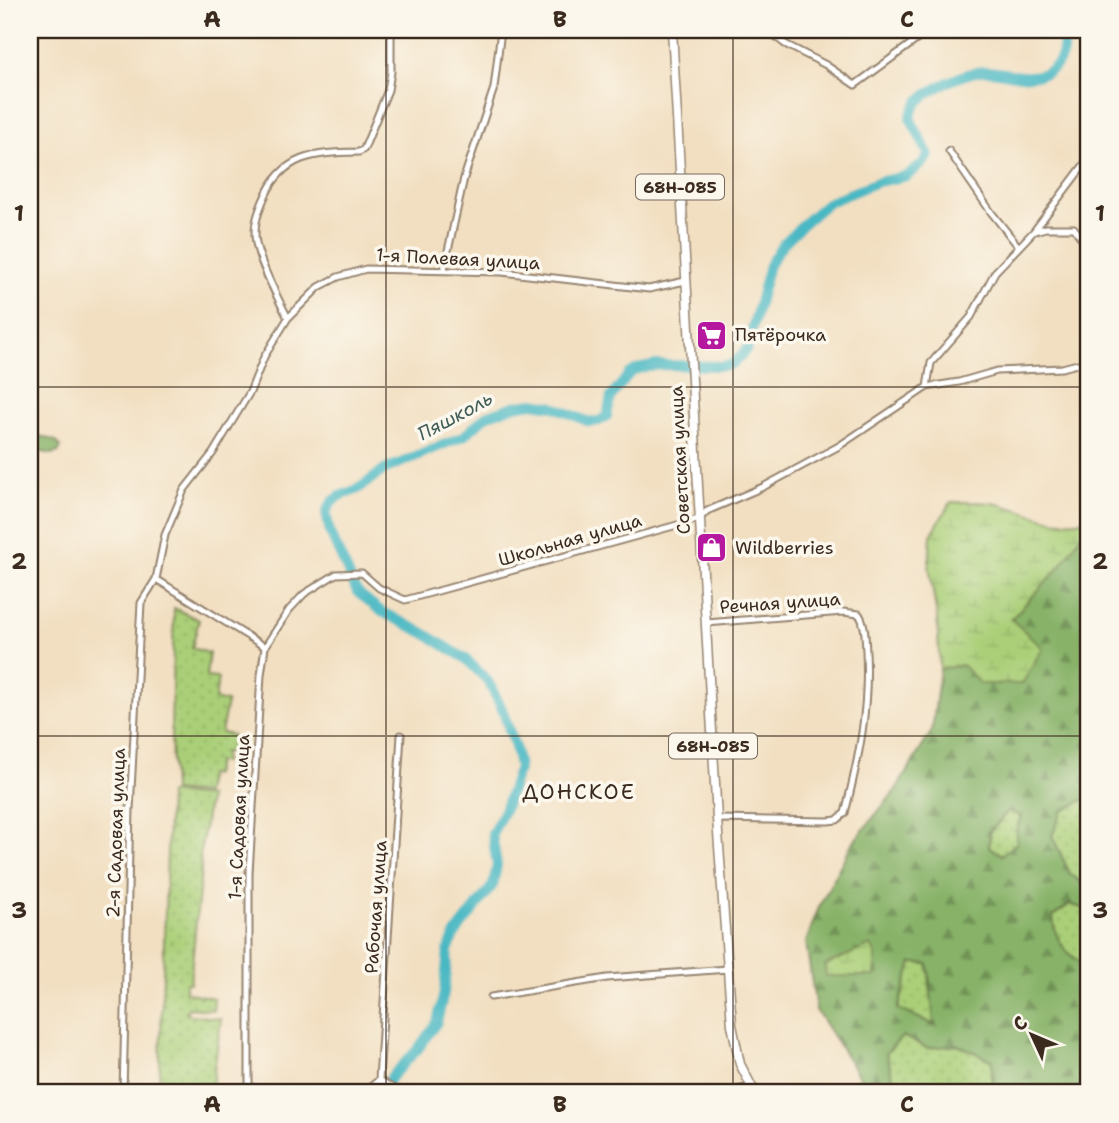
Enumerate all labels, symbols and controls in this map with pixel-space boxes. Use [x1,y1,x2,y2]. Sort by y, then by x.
text: A [203,4,221,34]
text: B [553,4,567,34]
text: C [900,4,914,34]
road number: 68Н-085 [636,174,724,200]
text: 1 [14,198,24,228]
text: 1 [1095,198,1105,228]
street label: 1-я Полевая улица [375,243,541,275]
supermarket icon: Пятёрочка [695,318,729,352]
place label: Пятёрочка [735,323,826,347]
street label: Советская улица [664,385,696,535]
water label: Пяшколь [413,386,497,446]
street label: Школьная улица [495,508,645,572]
shop icon: Wildberries [695,531,729,565]
place label: Wildberries [735,536,834,560]
text: 2 [11,546,27,576]
text: 2 [1092,546,1108,576]
street label: Речная улица [719,587,841,619]
street label: 1-я Садовая улица [223,734,255,900]
road number: 68Н-085 [669,734,757,758]
street label: 2-я Садовая улица [101,748,131,918]
district label: ДОНСКОЕ [522,778,636,806]
street label: Рабочая улица [359,840,393,974]
text: 3 [11,895,27,925]
text: 3 [1092,895,1108,925]
north arrow [996,1000,1066,1070]
text: С [1007,1011,1033,1036]
text: A [203,1089,221,1119]
text: B [553,1089,567,1119]
text: C [900,1089,914,1119]

